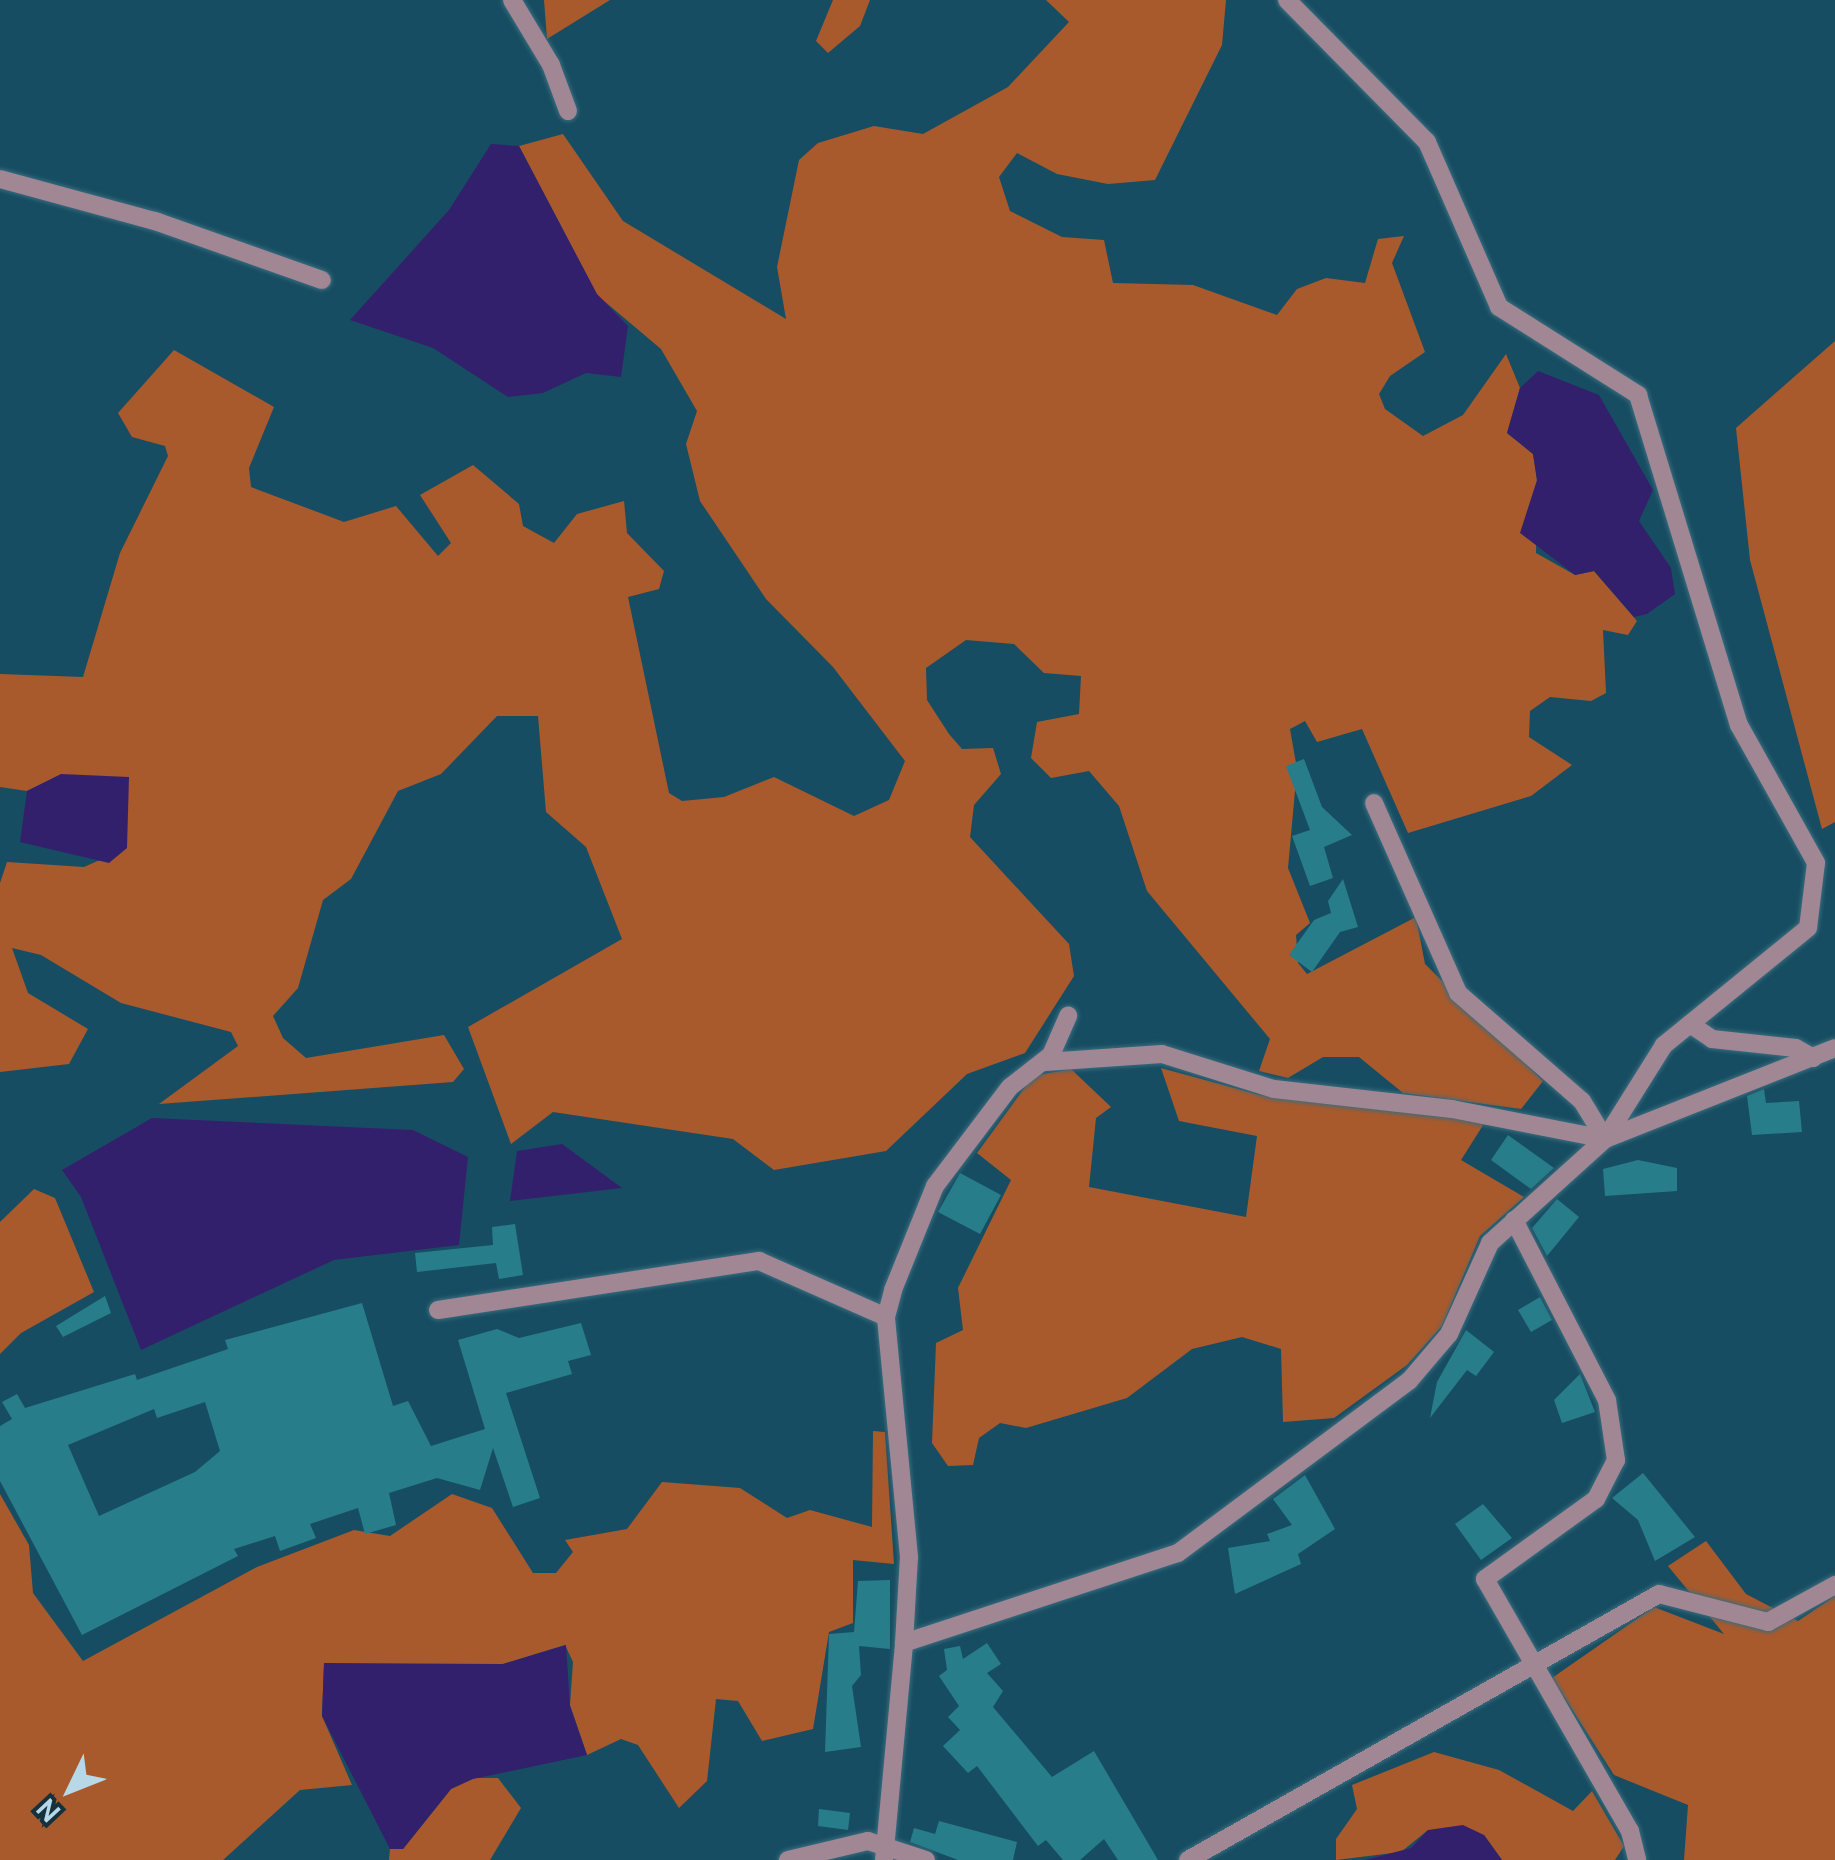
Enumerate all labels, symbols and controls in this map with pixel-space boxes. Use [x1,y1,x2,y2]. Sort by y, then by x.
north arrow [20,1740,120,1840]
text: N [29,1792,67,1829]

